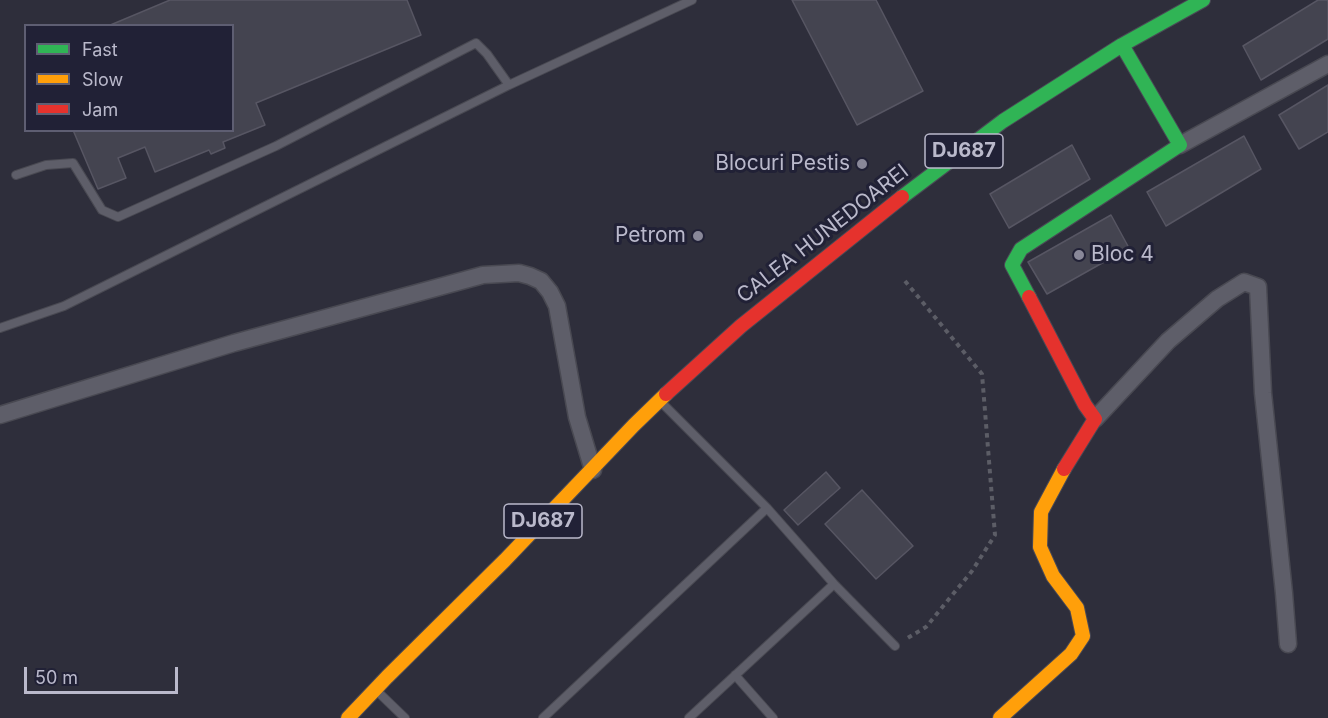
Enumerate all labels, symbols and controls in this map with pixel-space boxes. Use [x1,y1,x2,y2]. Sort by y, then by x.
legend [24,24,234,132]
text: Fast [82,39,118,60]
text: Slow [82,69,123,90]
text: Jam [82,99,118,120]
road number: DJ687 [925,134,1003,168]
place label: Blocuri Pestis [715,151,850,177]
marker: Blocuri Pestis [855,157,869,171]
street label: CALEA HUNEDOAREI [732,159,914,309]
place label: Petrom [615,223,686,249]
marker: Petrom [691,229,705,243]
place label: Bloc 4 [1091,242,1154,268]
marker: Bloc 4 [1072,248,1086,262]
road number: DJ687 [504,504,582,538]
scale bar [27,655,182,693]
text: 50 m [35,667,78,688]

